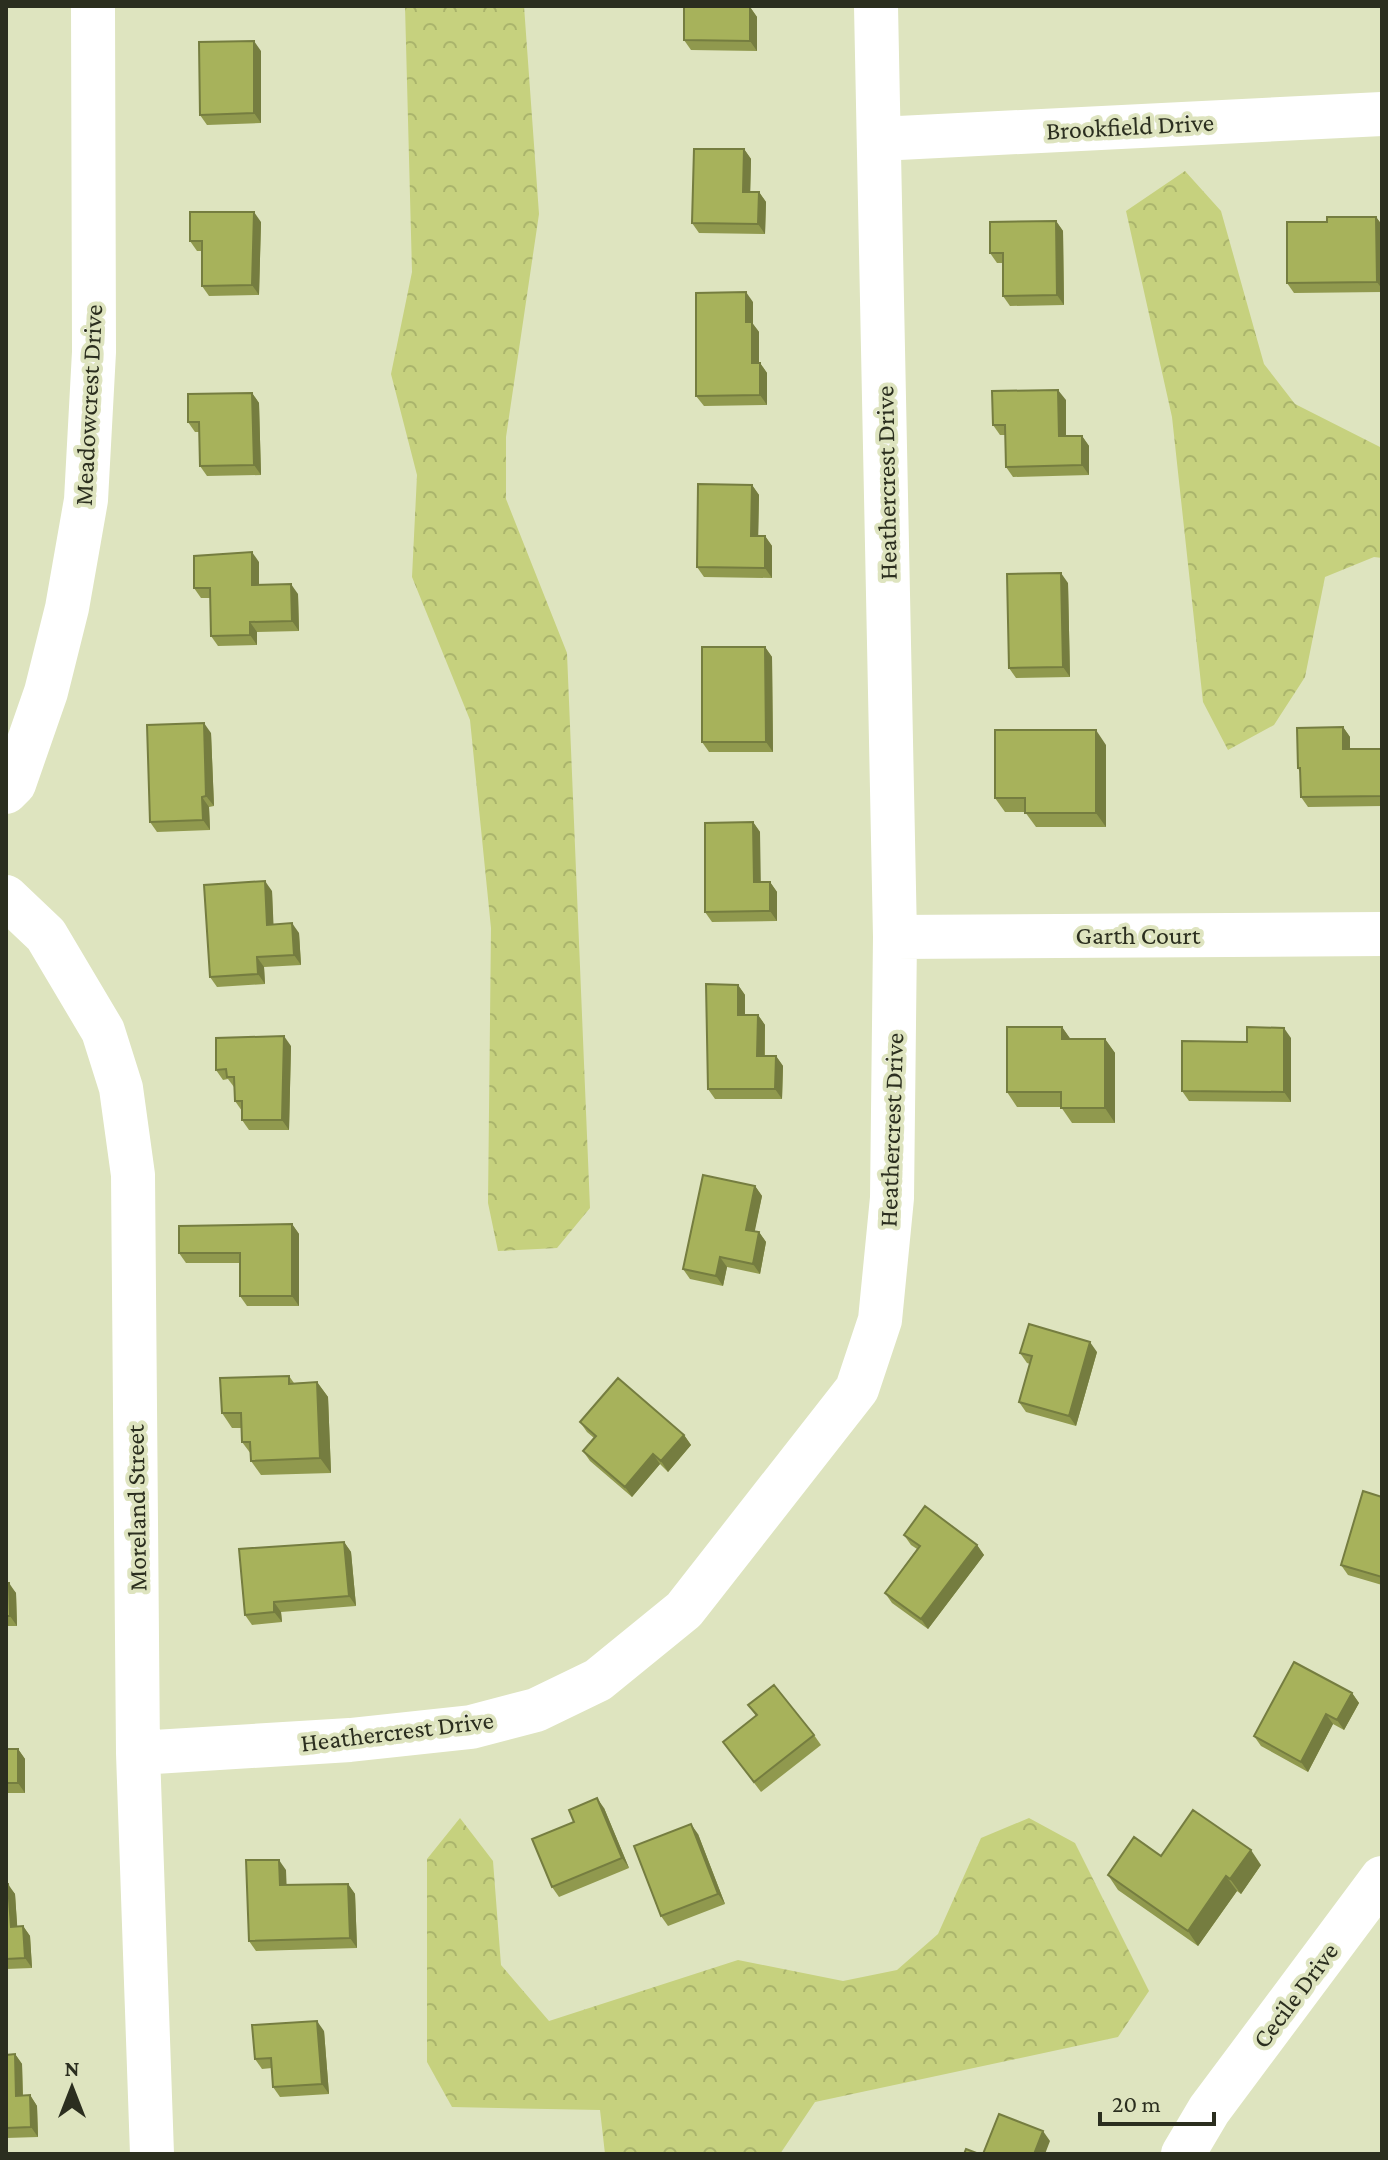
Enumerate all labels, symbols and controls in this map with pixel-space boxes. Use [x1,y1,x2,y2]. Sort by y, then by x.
street label: Brookfield Drive [1045,108,1215,145]
street label: Meadowcrest Drive [69,304,108,506]
street label: Heathercrest Drive [870,386,903,580]
street label: Garth Court [1076,921,1201,950]
street label: Heathercrest Drive [874,1032,909,1228]
street label: Moreland Street [121,1424,152,1592]
street label: Heathercrest Drive [299,1705,495,1758]
street label: Cecile Drive [1247,1937,1344,2054]
north arrow [32,2048,112,2128]
text: N [65,2056,80,2081]
scale bar [1100,2076,1214,2126]
text: 20 m [1112,2090,1161,2117]

